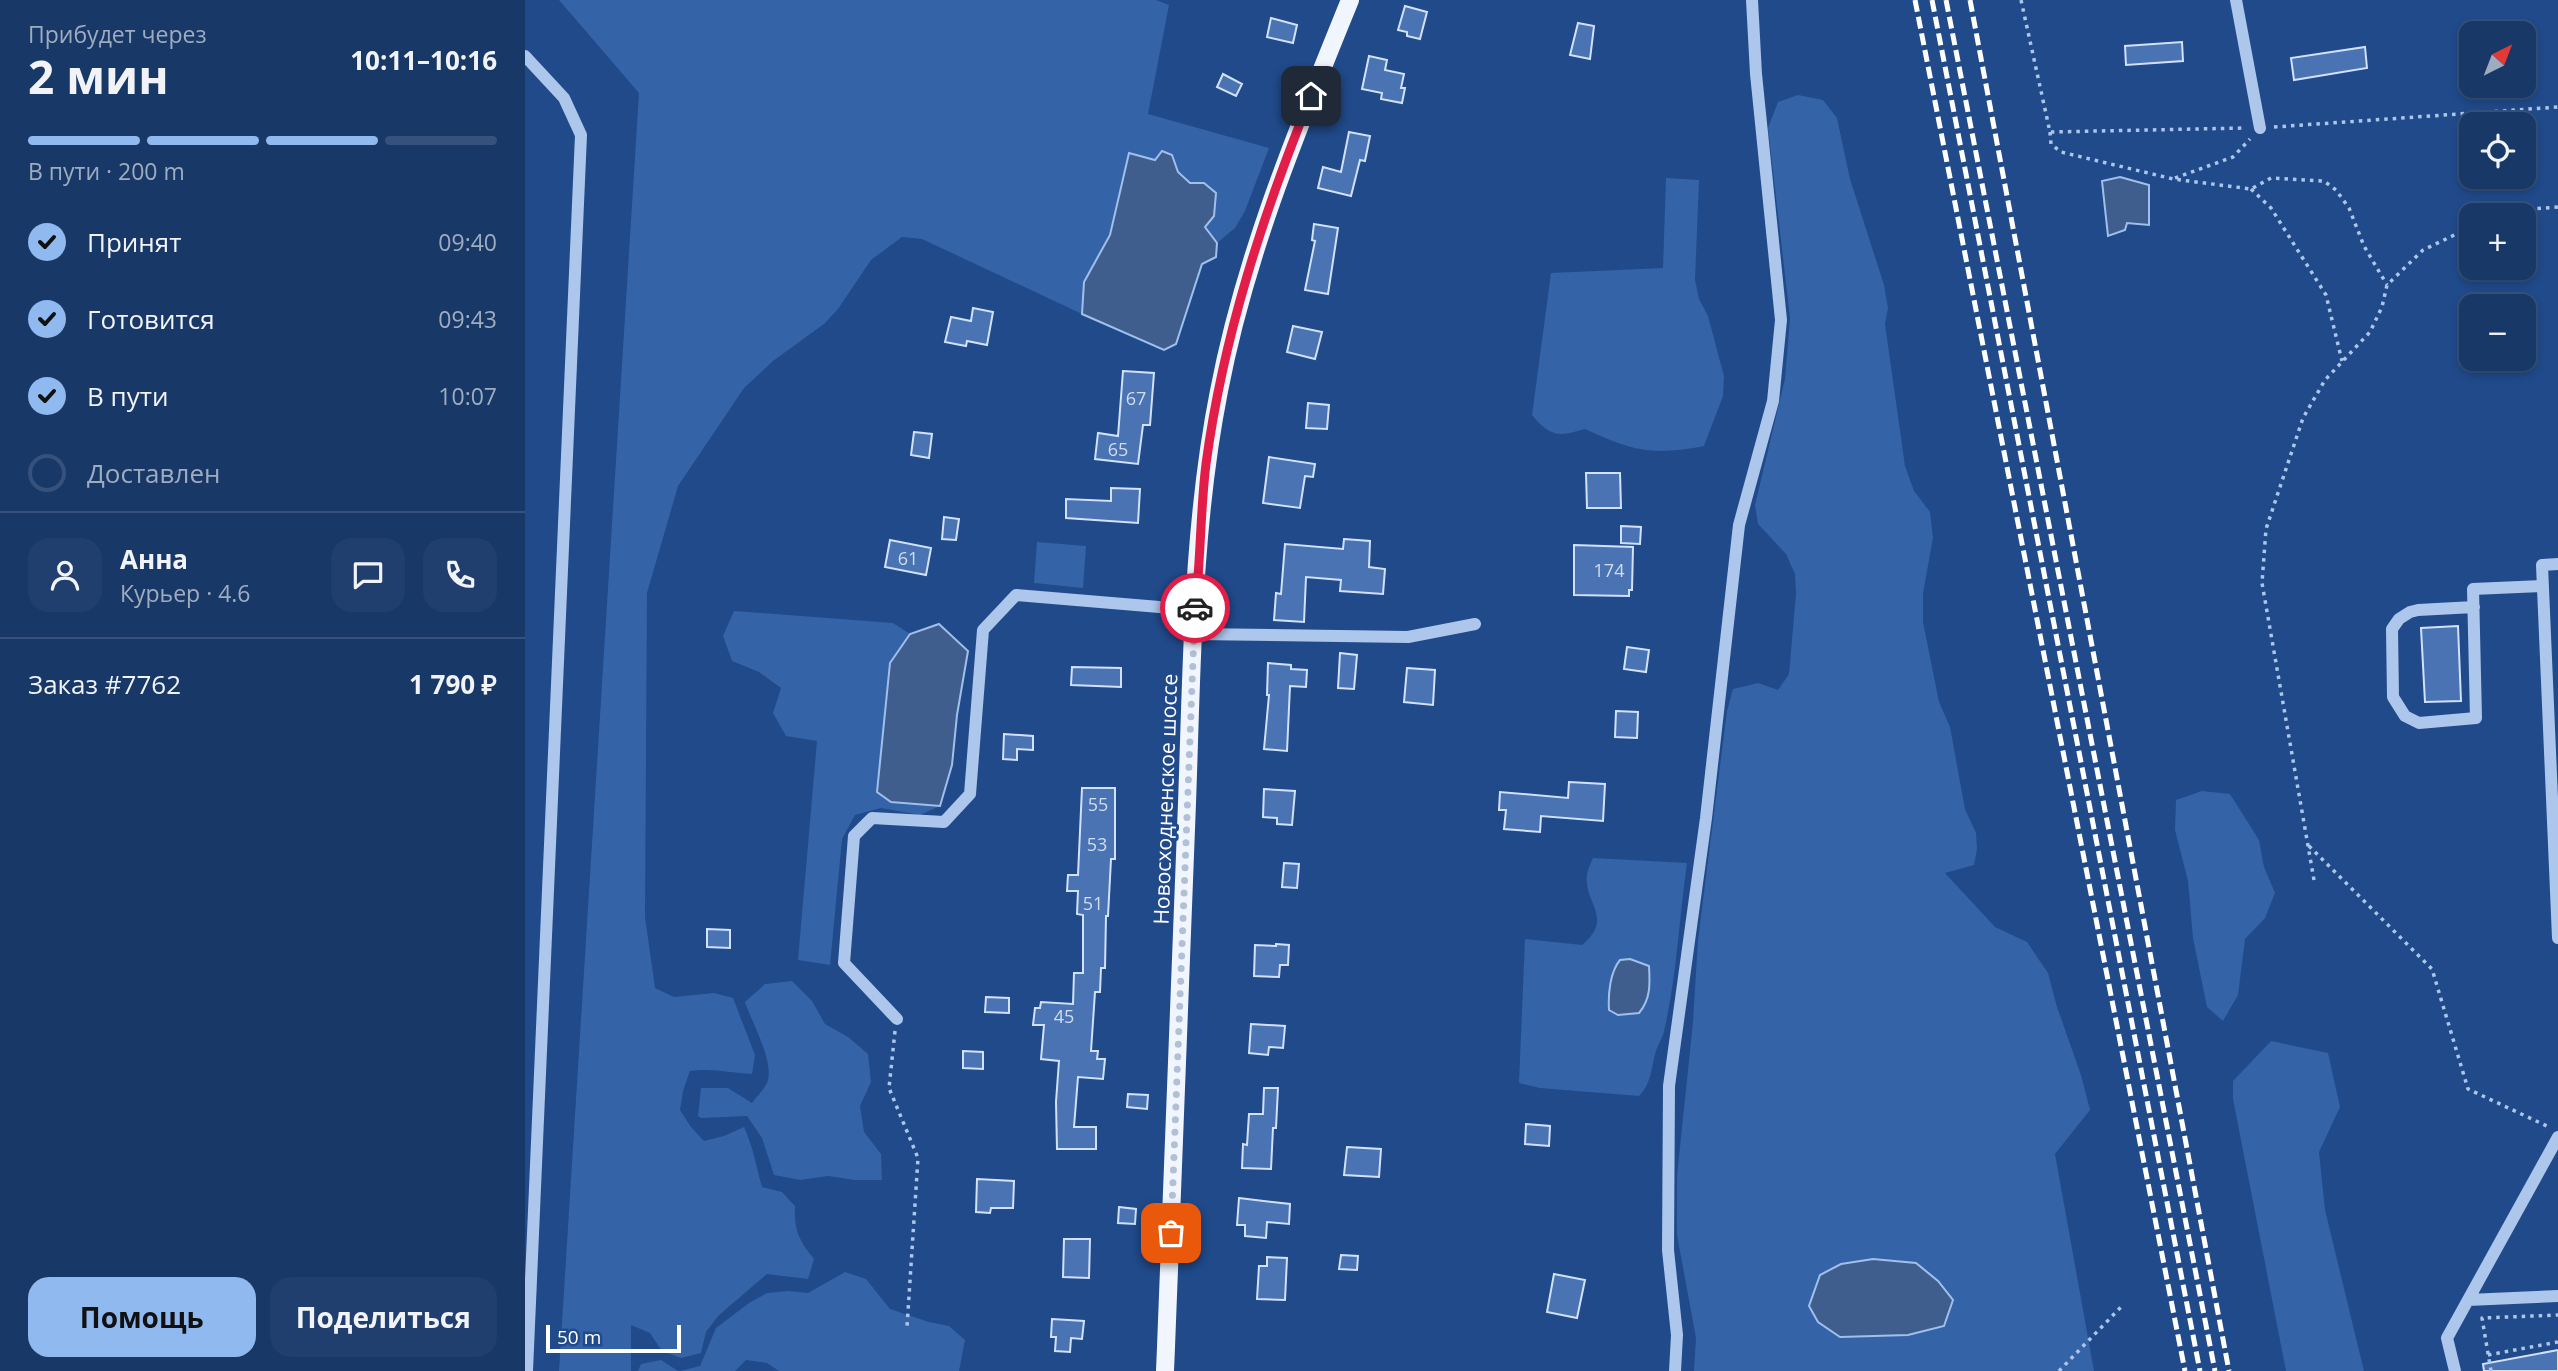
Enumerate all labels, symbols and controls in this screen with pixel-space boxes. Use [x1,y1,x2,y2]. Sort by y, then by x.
text: Прибудет через [28,18,207,50]
north arrow [2459,21,2536,98]
map controls [2459,21,2536,371]
text: 10:11–10:16 [350,42,497,78]
text: 2 мин [28,45,169,107]
pin [1281,66,1341,126]
icon: home [1292,77,1330,115]
button: locate [2459,112,2536,189]
text: В пути · 200 m [28,155,185,187]
button: + [2459,203,2536,280]
icon: check [28,223,66,261]
text: Принят [87,224,181,260]
text: 09:40 [438,226,497,258]
button: − [2459,294,2536,371]
icon: check [28,300,66,338]
text: Готовится [87,301,215,337]
text: 09:43 [438,303,497,335]
icon: check [28,377,66,415]
text: В пути [87,378,168,414]
text: 10:07 [438,380,497,412]
house number: 67 [1126,386,1146,410]
house number: 65 [1108,437,1128,461]
text: Доставлен [87,455,220,491]
button: person [28,538,102,612]
button: chat [331,538,405,612]
button: phone [423,538,497,612]
text: Анна [120,541,188,577]
house number: 61 [898,546,918,570]
house number: 174 [1594,558,1624,582]
courier [1160,573,1230,643]
text: Курьер · 4.6 [120,577,251,609]
icon: car [1176,589,1214,627]
text: Заказ #7762 [28,666,181,702]
text: 1 790 ₽ [409,666,497,702]
street label: Новосходненское шоссе [1147,673,1183,925]
house number: 55 [1088,792,1108,816]
house number: 53 [1087,832,1107,856]
house number: 51 [1083,891,1103,915]
house number: 45 [1054,1004,1074,1028]
pin [1141,1203,1201,1263]
icon: bag [1152,1214,1190,1252]
button: Помощь [28,1277,256,1357]
button: Поделиться [270,1277,497,1357]
scale bar [546,1322,681,1354]
text: 50 m [557,1324,601,1350]

